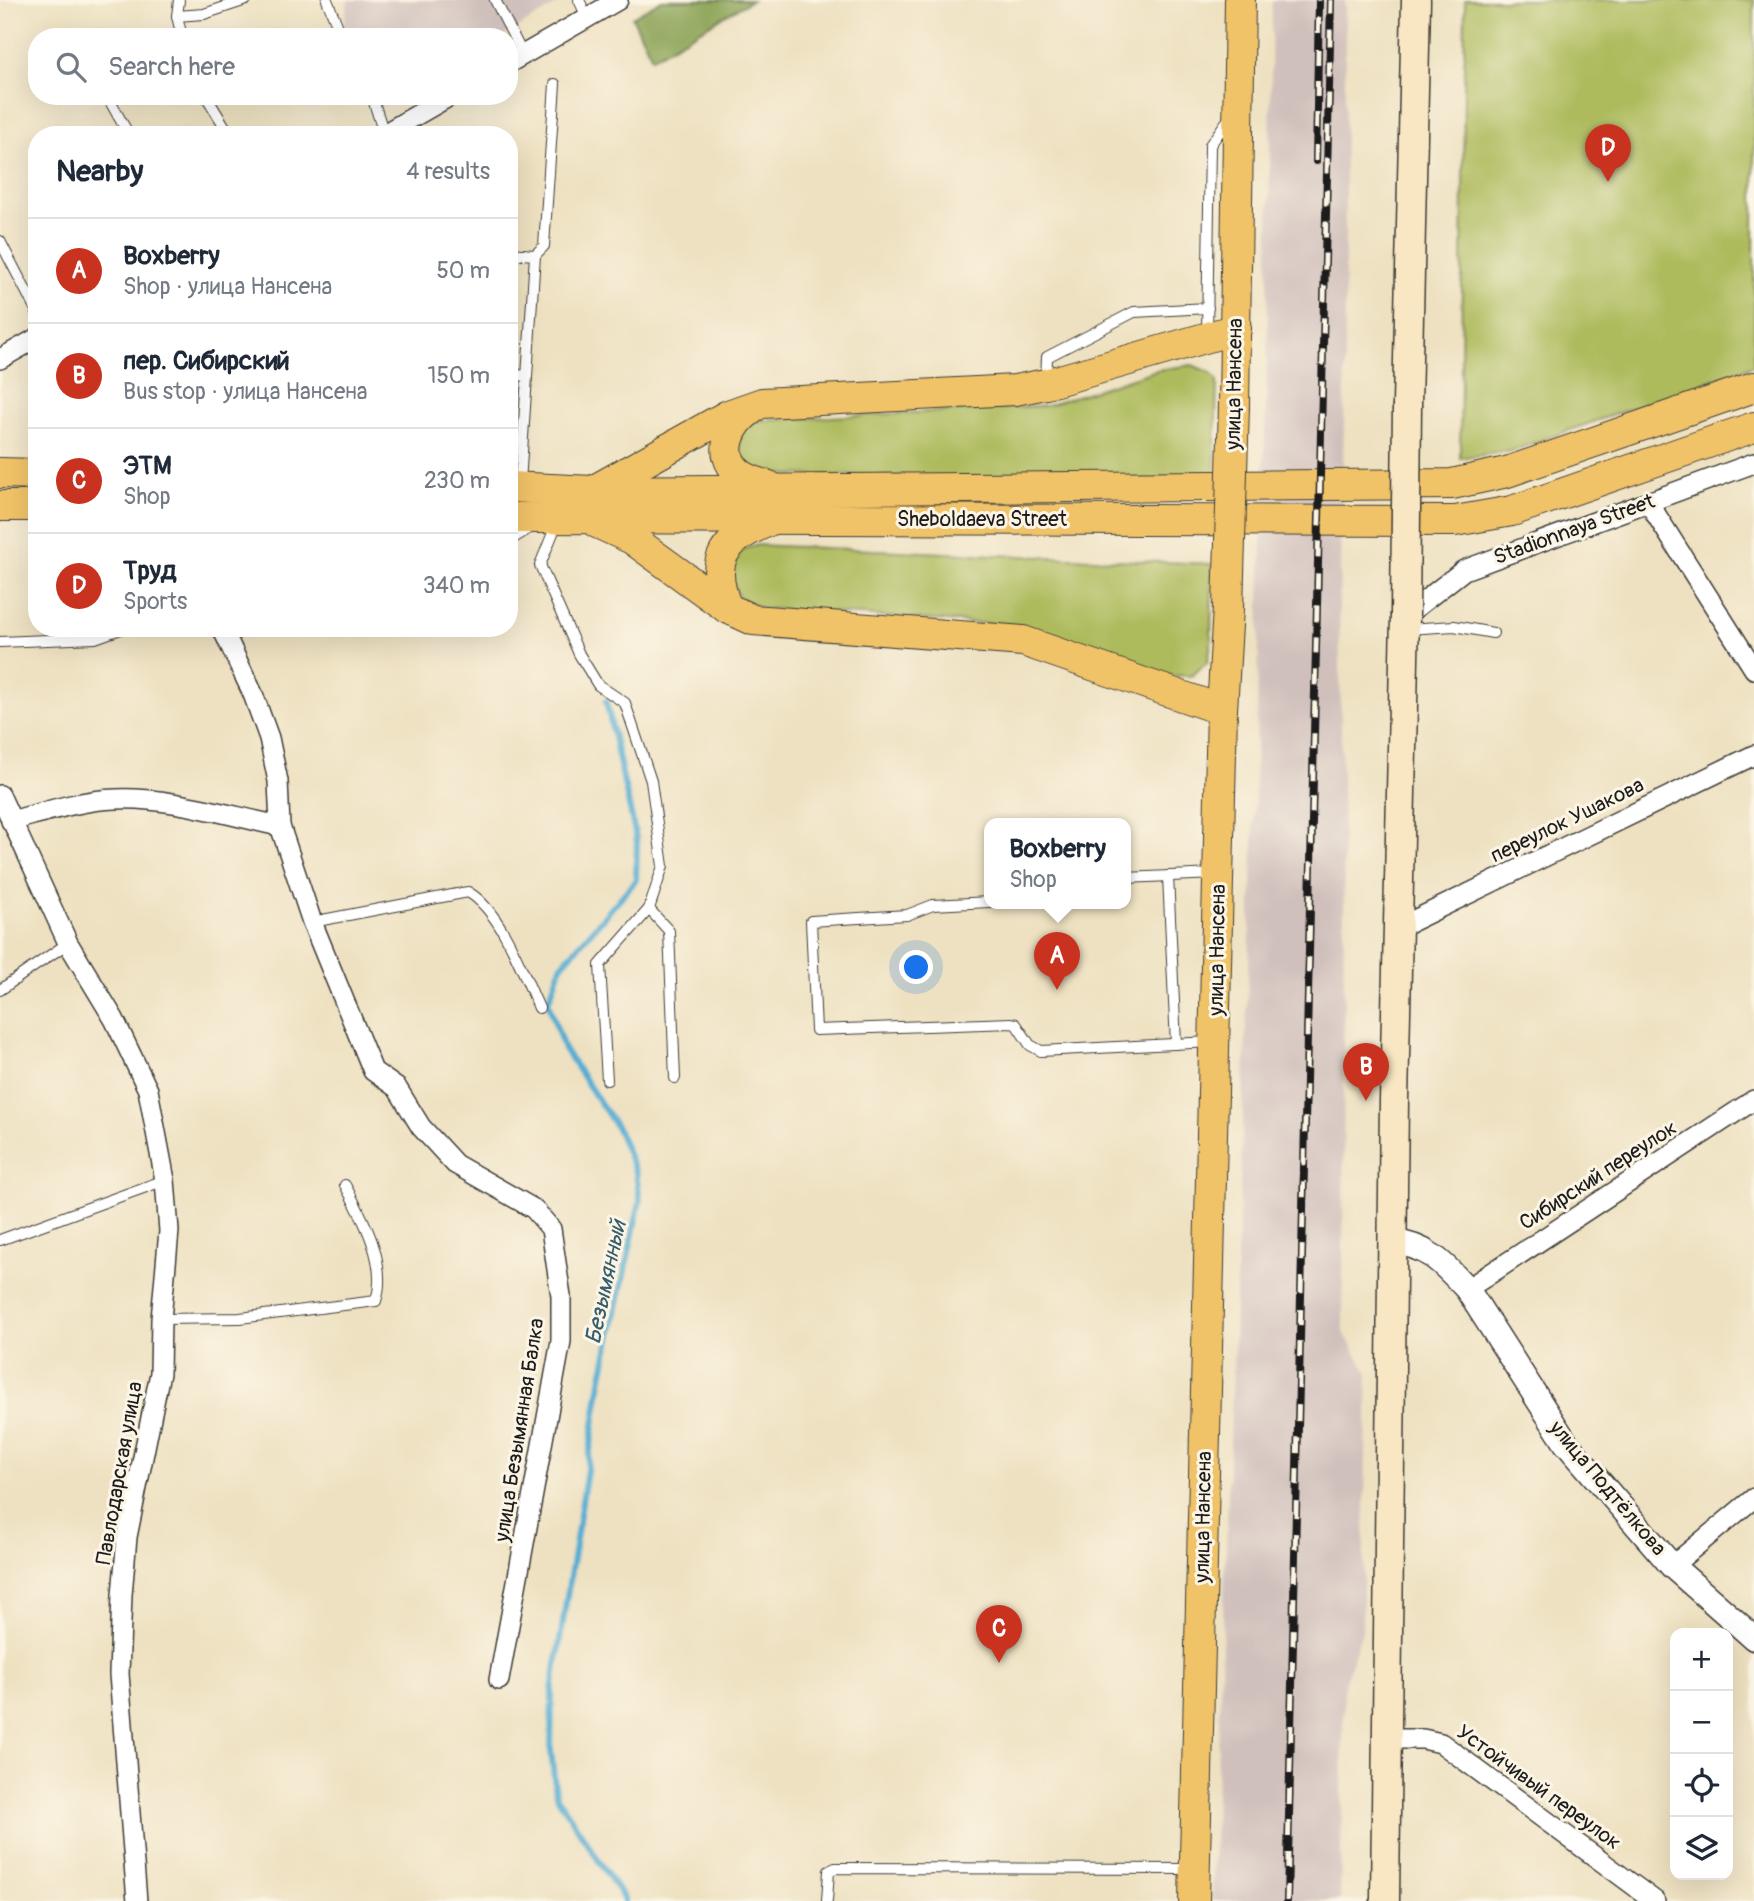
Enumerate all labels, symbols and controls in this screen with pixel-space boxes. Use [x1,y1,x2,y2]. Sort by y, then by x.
search box [28,28,518,105]
icon: search [52,48,90,86]
text: Search here [108,51,235,83]
pin: D [1585,124,1631,182]
text: Nearby [56,153,143,190]
text: 4 results [406,157,490,186]
text: Boxberry [123,240,220,272]
text: A [72,256,86,285]
text: 50 m [436,256,490,285]
text: Shop · улица Нансена [123,272,332,301]
street label: улица Нансена [1220,318,1249,451]
text: пер. Сибирский [123,345,290,377]
text: B [72,361,86,390]
text: 150 m [427,361,490,390]
text: Bus stop · улица Нансена [123,377,367,406]
text: ЭТМ [123,450,172,482]
text: C [72,466,86,495]
text: 230 m [424,466,490,495]
text: Shop [123,482,171,511]
street label: Stadionnaya Street [1490,488,1659,571]
street label: Sheboldaeva Street [897,506,1068,533]
text: Труд [123,555,176,587]
text: D [72,571,86,600]
text: 340 m [423,571,490,600]
text: Sports [123,587,187,616]
street label: переулок Ушакова [1486,772,1648,869]
popup [984,818,1131,909]
text: Boxberry [1009,833,1106,865]
text: Shop [1009,865,1057,894]
street label: улица Нансена [1203,884,1232,1017]
pin: A [1034,932,1080,990]
your location [899,950,933,984]
pin: B [1343,1043,1389,1101]
street label: Сибирский переулок [1514,1114,1682,1236]
water label: Безымянный [578,1216,633,1347]
street label: улица Безымянная Балка [488,1316,551,1545]
street label: Павлодарская улица [90,1380,149,1567]
street label: улица Подтёлкова [1542,1414,1672,1562]
street label: улица Нансена [1189,1451,1218,1584]
pin: C [976,1605,1022,1663]
map controls [1670,1628,1733,1880]
button: + [1670,1628,1733,1691]
button: − [1670,1691,1733,1754]
street label: Устойчивый переулок [1451,1719,1626,1856]
button: locate [1670,1754,1733,1817]
button: layers [1670,1817,1733,1880]

